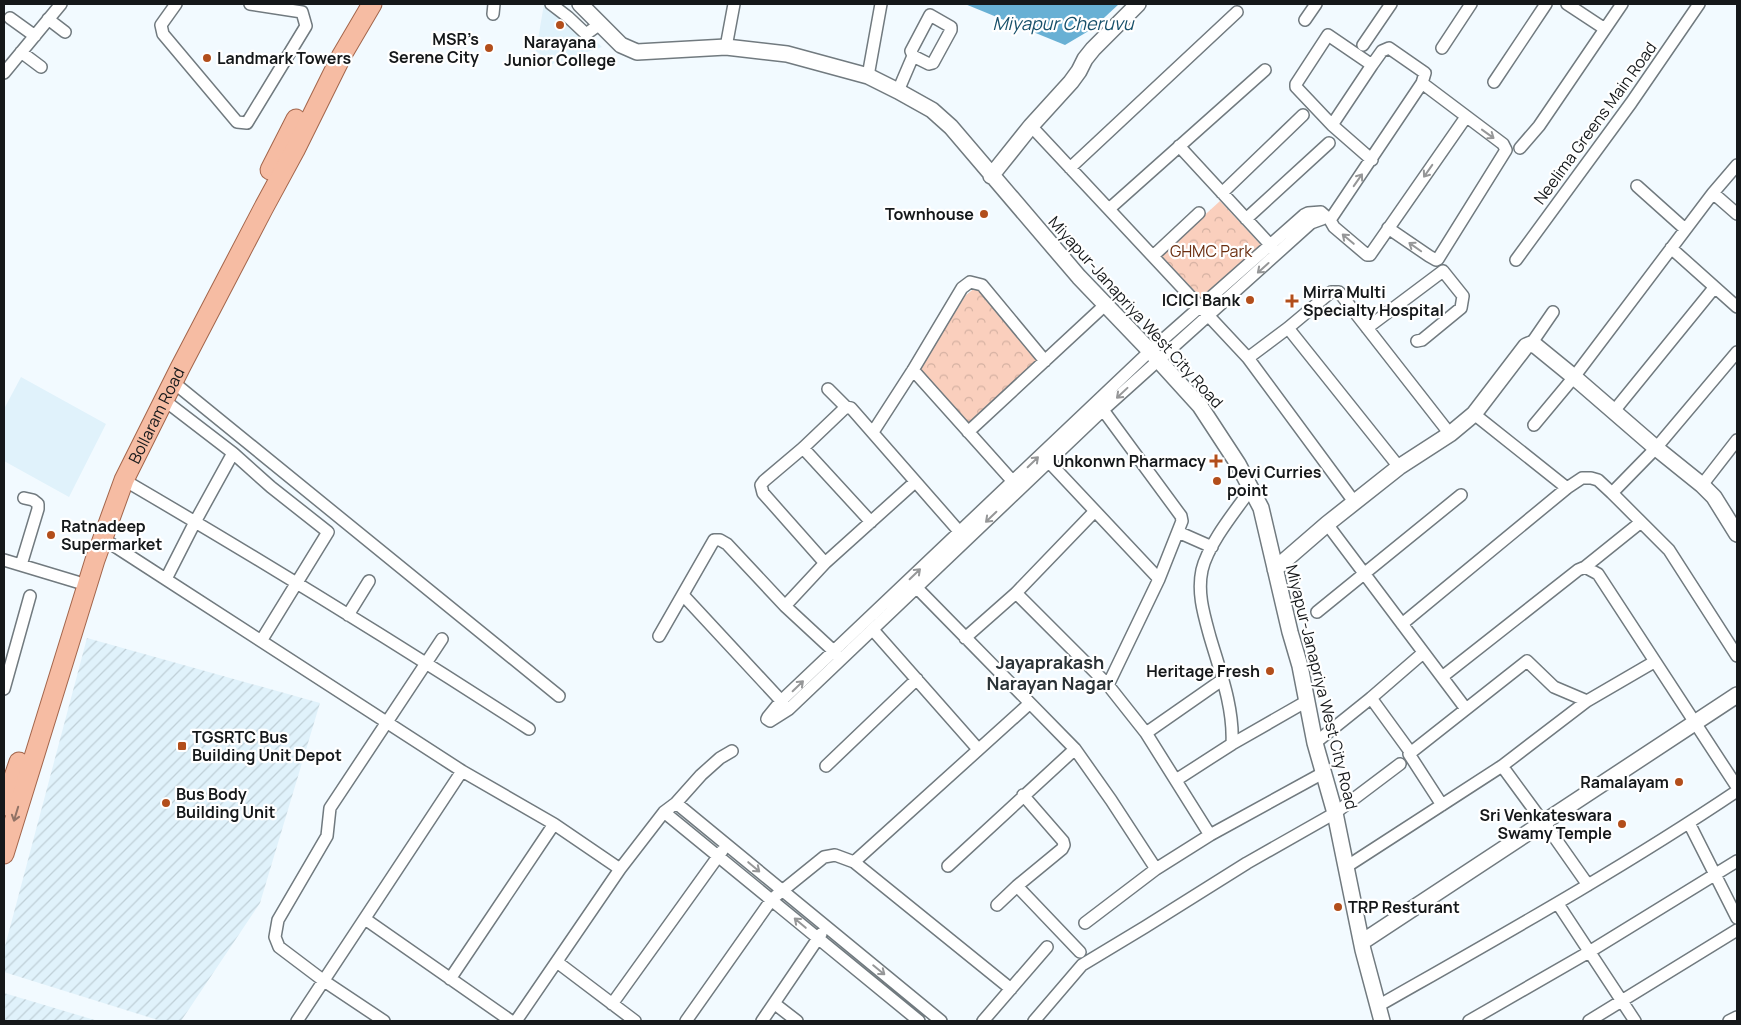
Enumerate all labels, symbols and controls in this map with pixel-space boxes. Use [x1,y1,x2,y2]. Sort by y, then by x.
water label: Miyapur Cheruvu [992,11,1135,35]
marker: Narayana Junior College [554,19,566,31]
place label: MSR’s Serene City [389,28,479,68]
place label: Narayana Junior College [504,31,616,71]
street label: Neelima Greens Main Road [1529,37,1661,209]
marker: MSR’s Serene City [483,42,495,54]
place label: Landmark Towers [217,47,351,69]
marker: Landmark Towers [201,52,213,64]
one-way arrow [1481,128,1495,139]
one-way arrow [1423,164,1433,178]
one-way arrow [1353,173,1363,187]
place label: Townhouse [885,203,974,225]
marker: Townhouse [978,208,990,220]
street label: Miyapur-Janapriya West City Road [1044,211,1228,413]
one-way arrow [1341,233,1354,245]
park label: GHMC Park [1170,240,1253,262]
one-way arrow [1409,242,1423,252]
one-way arrow [1256,262,1269,274]
place label: Mirra Multi Specialty Hospital [1303,281,1444,321]
place label: ICICI Bank [1162,289,1240,311]
marker: ICICI Bank [1244,294,1256,306]
marker: Mirra Multi Specialty Hospital [1285,294,1299,308]
street label: Bollaram Road [123,364,190,467]
one-way arrow [1116,387,1129,399]
place label: Unkonwn Pharmacy [1053,450,1206,472]
marker: Unkonwn Pharmacy [1210,455,1222,467]
one-way arrow [1027,456,1039,468]
place label: Devi Curries point [1227,461,1322,501]
marker: Devi Curries point [1211,475,1223,487]
one-way arrow [985,511,998,523]
place label: Ratnadeep Supermarket [61,515,162,555]
marker: Ratnadeep Supermarket [45,529,57,541]
street label: Miyapur-Janapriya West City Road [1281,562,1363,812]
one-way arrow [909,568,922,580]
district label: Jayaprakash Narayan Nagar [987,650,1113,695]
place label: Heritage Fresh [1146,660,1260,682]
marker: Heritage Fresh [1264,665,1276,677]
one-way arrow [791,680,804,692]
place label: TGSRTC Bus Building Unit Depot [192,726,342,766]
marker: TGSRTC Bus Building Unit Depot [176,740,188,752]
place label: Ramalayam [1580,771,1669,793]
marker: Ramalayam [1673,776,1685,788]
place label: Bus Body Building Unit [176,783,276,823]
marker: Bus Body Building Unit [160,797,172,809]
place label: Sri Venkateswara Swamy Temple [1479,804,1612,844]
one-way arrow [11,806,20,822]
marker: Sri Venkateswara Swamy Temple [1616,818,1628,830]
one-way arrow [747,861,760,872]
place label: TRP Resturant [1348,896,1460,918]
marker: TRP Resturant [1332,901,1344,913]
one-way arrow [794,918,807,929]
one-way arrow [872,965,885,976]

